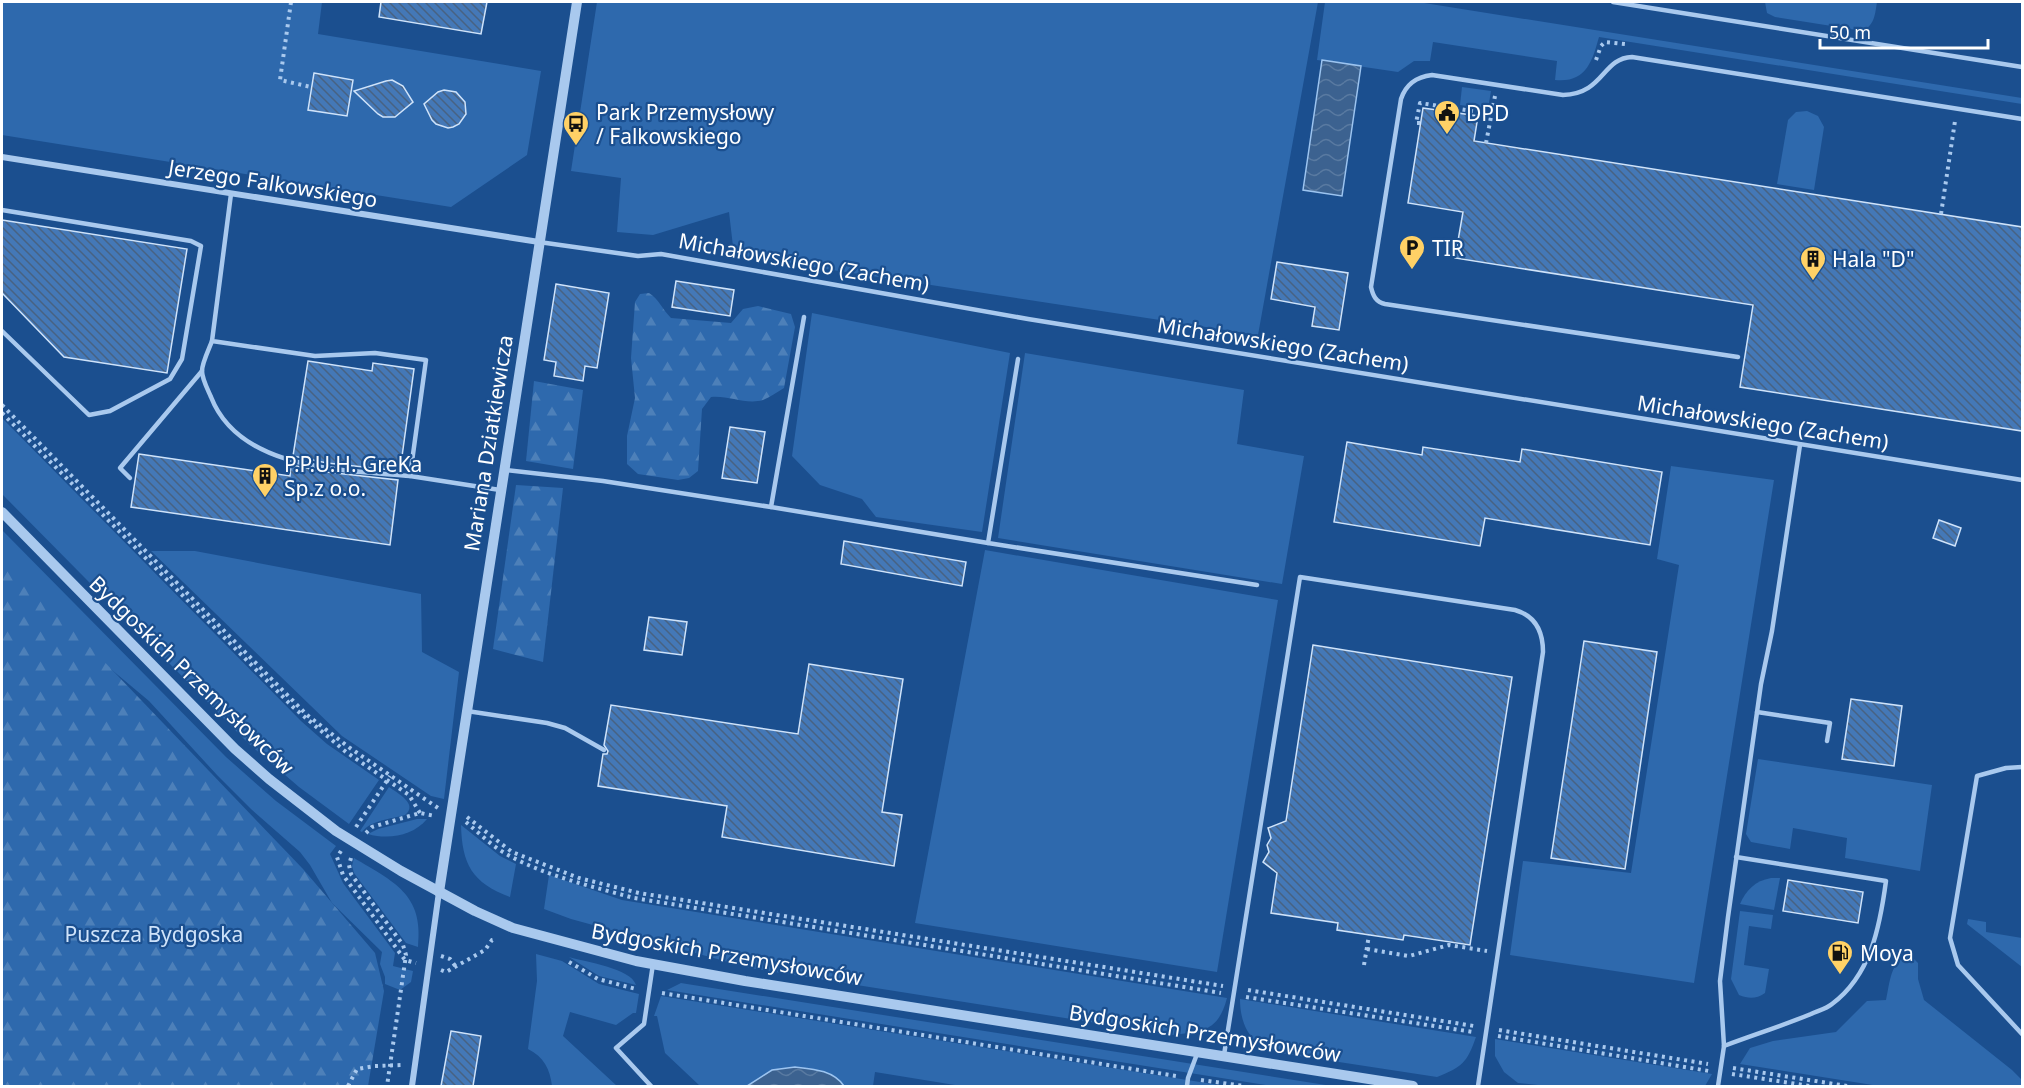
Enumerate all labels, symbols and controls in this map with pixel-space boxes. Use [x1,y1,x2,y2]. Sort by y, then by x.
scale bar [1820,12,1988,50]
text: 50 m [1829,20,1871,44]
place label: Park Przemysłowy / Falkowskiego [596,98,775,150]
public building icon: DPD [1432,98,1462,136]
place label: DPD [1466,99,1509,127]
bus stop icon: Park Przemysłowy / Falkowskiego [561,109,591,147]
street label: Jerzego Falkowskiego [164,152,380,213]
street label: Michałowskiego (Zachem) [676,226,932,298]
parking icon: TIR [1397,233,1427,271]
place label: TIR [1432,234,1464,262]
building icon: Hala "D" [1798,244,1828,282]
place label: Hala "D" [1832,245,1914,273]
street label: Michałowskiego (Zachem) [1155,310,1411,378]
street label: Mariana Dziatkiewicza [457,333,519,553]
street label: Michałowskiego (Zachem) [1635,388,1891,456]
place label: P.P.U.H. GreKa Sp.z o.o. [284,450,422,502]
building icon: P.P.U.H. GreKa Sp.z o.o. [250,461,280,499]
street label: Bydgoskich Przemysłowców [83,570,301,781]
street label: Bydgoskich Przemysłowców [589,916,865,992]
park label: Puszcza Bydgoska [65,920,243,948]
fuel station icon: Moya [1825,938,1855,976]
place label: Moya [1860,939,1914,967]
street label: Bydgoskich Przemysłowców [1067,998,1343,1068]

